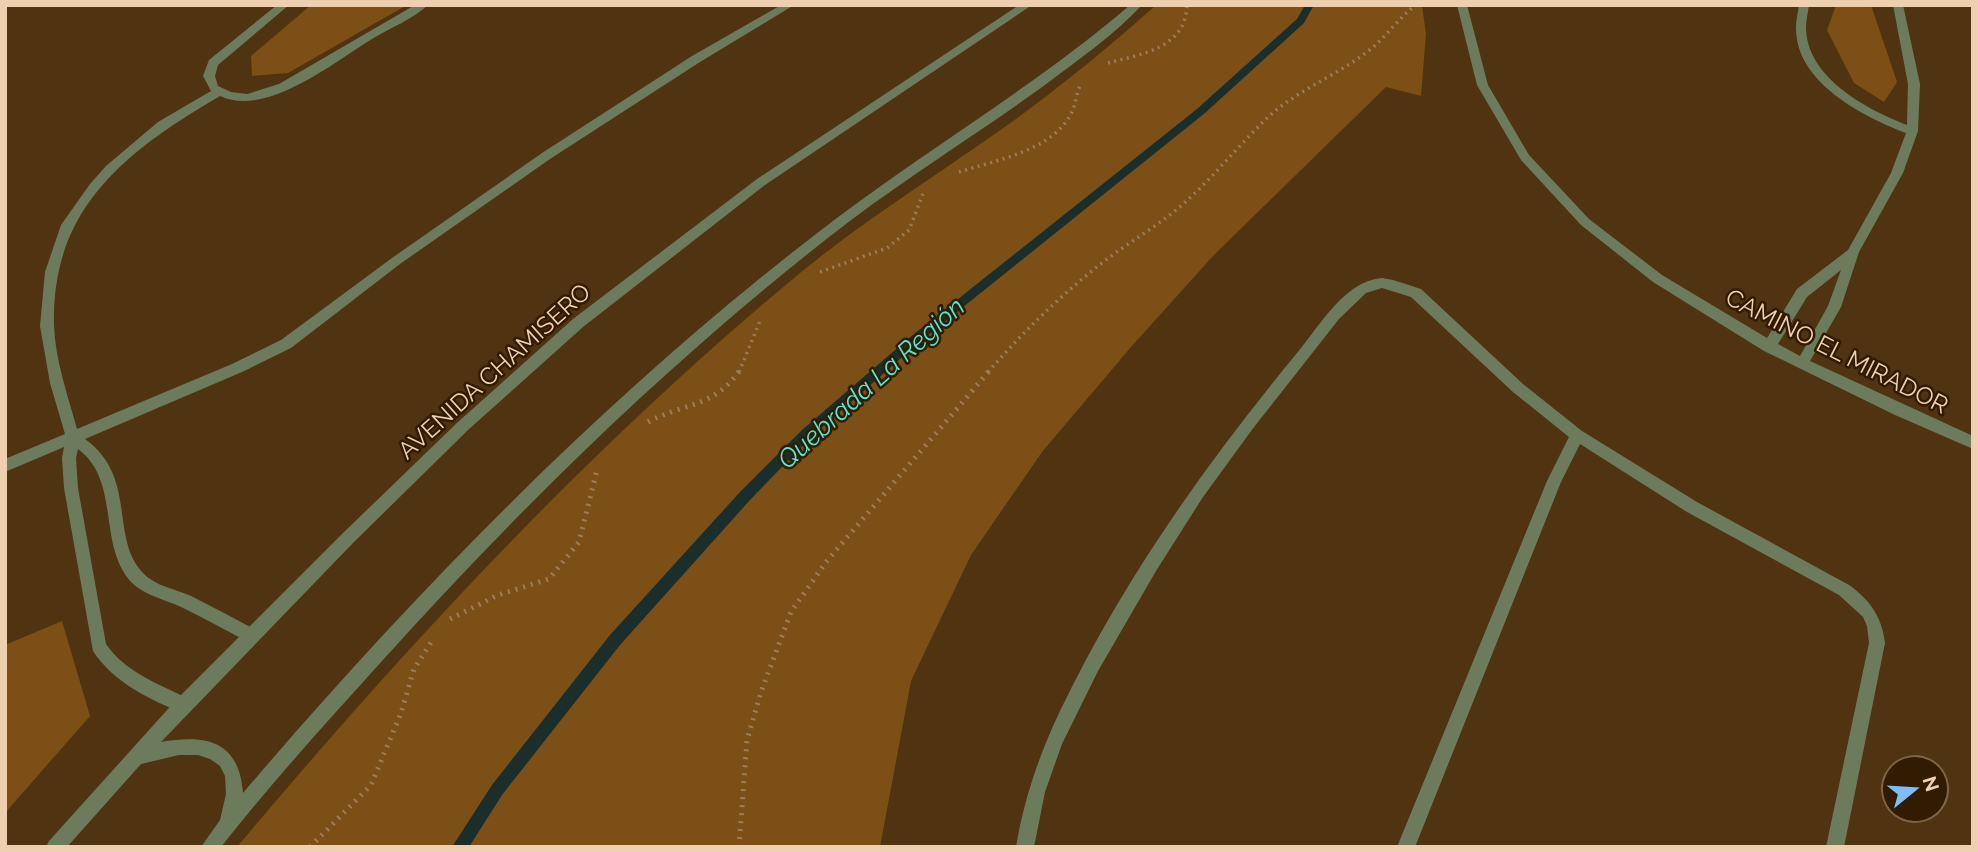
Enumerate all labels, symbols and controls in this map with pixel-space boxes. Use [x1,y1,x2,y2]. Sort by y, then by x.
street label: AVENIDA CHAMISERO [392,277,596,465]
street label: CAMINO EL MIRADOR [1721,282,1953,420]
water label: Quebrada La Región [772,291,970,475]
north arrow [1880,754,1950,824]
text: N [1918,773,1944,794]

